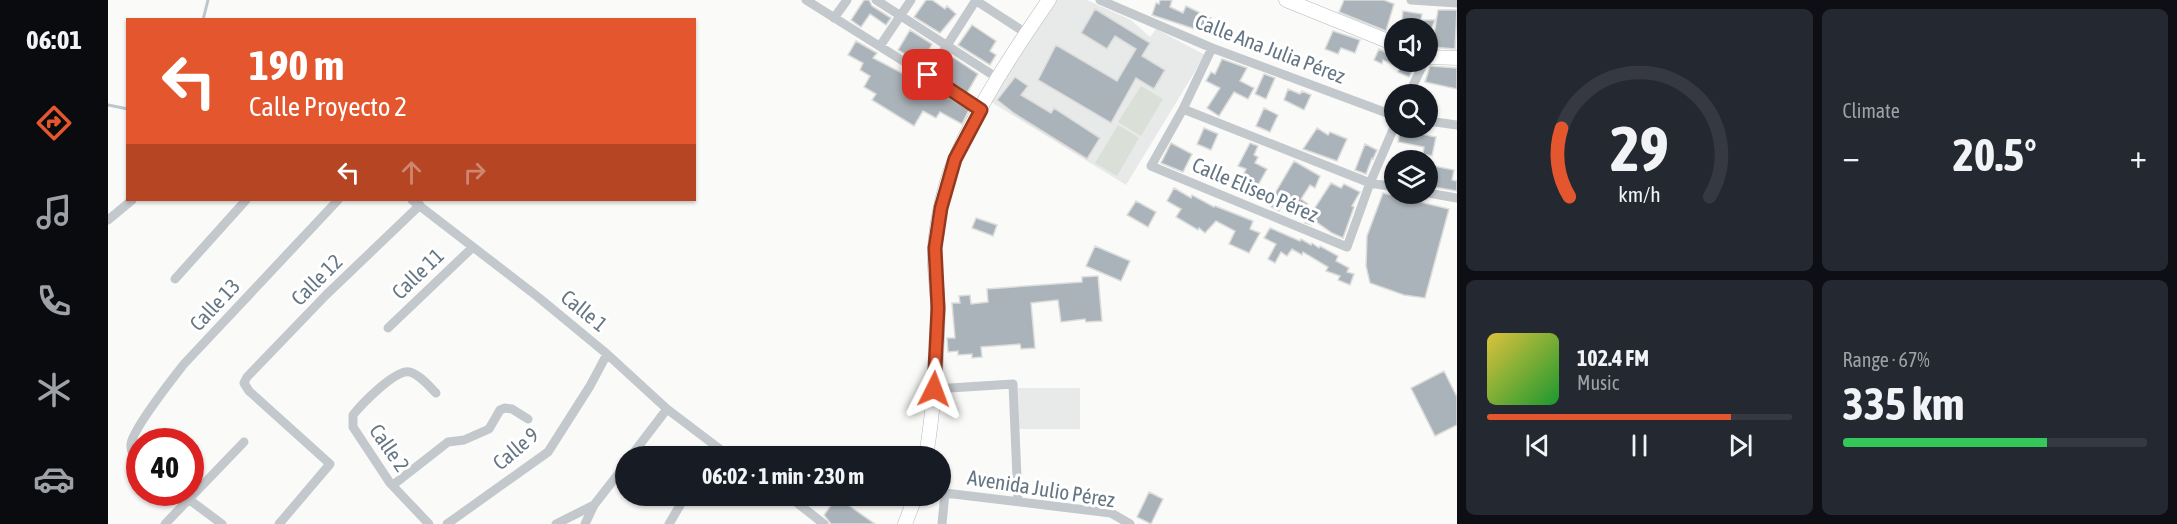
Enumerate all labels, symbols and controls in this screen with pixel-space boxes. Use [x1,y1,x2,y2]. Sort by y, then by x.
street label: Calle Ana Julia Pérez [1192,8,1349,88]
map controls [1384,18,1438,204]
button: sound [1384,18,1438,72]
text: 06:01 [26,24,82,55]
text: 190 m [249,41,344,89]
icon: left [150,42,228,120]
pin [902,49,953,100]
icon: arrive [911,58,944,91]
button: search [1384,84,1438,138]
text: Calle Proyecto 2 [249,91,407,122]
text: Climate [1843,99,1900,122]
icon: directions [33,102,75,144]
text: 29 [1610,113,1669,184]
text: 20.5° [1953,129,2037,181]
text: − [1843,137,1860,175]
text: + [2130,137,2147,175]
button: layers [1384,150,1438,204]
street label: Calle Eliseo Pérez [1189,152,1322,227]
icon: left [332,156,365,189]
icon: ahead [395,156,428,189]
icon: right [458,156,491,189]
text: km/h [1618,182,1661,207]
icon: music [33,191,75,233]
street label: Calle 11 [387,243,448,304]
street label: Calle 12 [286,249,347,310]
street label: Calle 13 [184,273,244,335]
icon: phone [33,280,75,322]
street label: Calle 1 [557,284,613,336]
text: 102.4 FM [1577,345,1649,371]
text: Range · 67% [1843,348,1930,371]
position arrow [902,357,966,421]
icon: climate [33,369,75,411]
text: Music [1577,371,1619,394]
text: 335 km [1843,378,1964,430]
street label: Calle 2 [365,419,415,476]
street label: Calle 9 [488,422,543,474]
speed limit sign: 40 [126,428,204,506]
icon: previous [1521,429,1554,462]
icon: pause [1623,429,1656,462]
icon: next [1724,429,1757,462]
icon: car [33,458,75,500]
text: 06:02 · 1 min · 230 m [702,463,864,489]
street label: Avenida Julio Pérez [966,465,1117,512]

